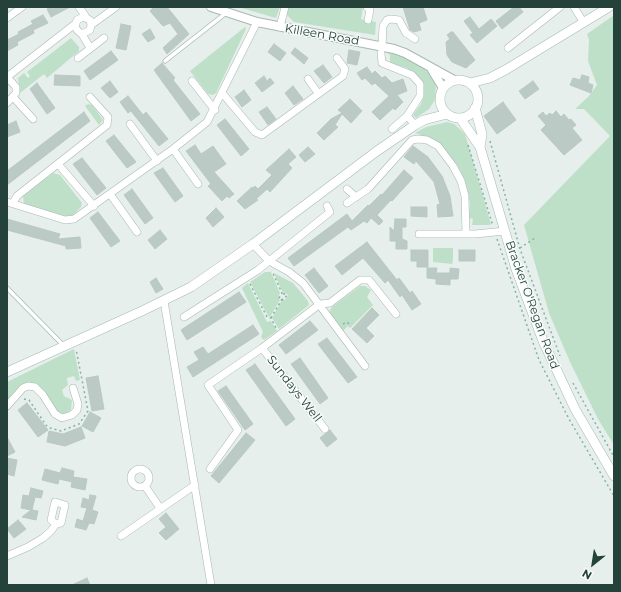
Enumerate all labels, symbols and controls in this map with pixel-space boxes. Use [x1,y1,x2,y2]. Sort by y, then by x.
street label: Killeen Road [284,21,360,49]
street label: Bracker O'Regan Road [502,239,562,371]
street label: Sundays Well [264,353,324,425]
north arrow [573,544,613,584]
text: N [580,566,594,583]

